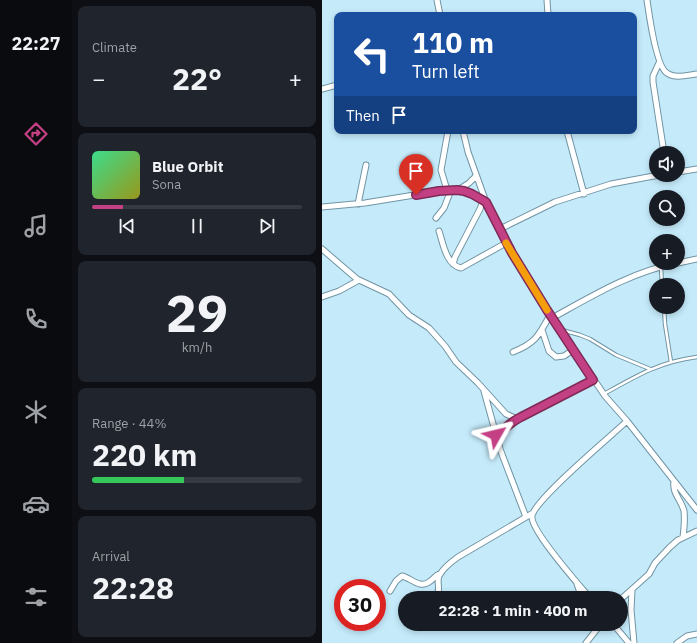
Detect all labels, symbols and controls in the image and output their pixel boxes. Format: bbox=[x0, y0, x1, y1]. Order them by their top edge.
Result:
text: 110 m bbox=[412, 24, 494, 61]
icon: left bbox=[346, 28, 398, 80]
text: 22:27 bbox=[11, 32, 61, 55]
text: Climate bbox=[92, 39, 137, 56]
text: 22° bbox=[172, 59, 222, 98]
text: Turn left bbox=[412, 60, 480, 83]
text: − bbox=[92, 64, 105, 93]
text: + bbox=[289, 64, 302, 93]
icon: arrive bbox=[388, 104, 410, 126]
text: Then bbox=[346, 106, 380, 125]
icon: directions bbox=[22, 120, 50, 148]
map controls bbox=[649, 146, 685, 314]
button: sound bbox=[649, 146, 685, 182]
pin bbox=[399, 154, 433, 195]
text: Blue Orbit bbox=[152, 157, 223, 176]
icon: arrive bbox=[405, 160, 427, 182]
text: Sona bbox=[152, 176, 181, 193]
button: search bbox=[649, 190, 685, 226]
icon: music bbox=[22, 212, 50, 240]
icon: previous bbox=[116, 215, 138, 237]
icon: pause bbox=[186, 215, 208, 237]
icon: next bbox=[256, 215, 278, 237]
button: + bbox=[649, 234, 685, 270]
button: − bbox=[649, 278, 685, 314]
text: 29 bbox=[166, 279, 228, 346]
icon: phone bbox=[22, 305, 50, 333]
text: km/h bbox=[182, 339, 212, 356]
icon: climate bbox=[22, 398, 50, 426]
position arrow bbox=[475, 414, 517, 456]
text: Range · 44% bbox=[92, 415, 166, 432]
text: 220 km bbox=[92, 435, 197, 474]
icon: car bbox=[22, 490, 50, 518]
text: Arrival bbox=[92, 548, 130, 565]
text: 22:28 bbox=[92, 568, 174, 607]
speed limit sign: 30 bbox=[334, 579, 386, 631]
icon: filters bbox=[22, 583, 50, 611]
text: 22:28 · 1 min · 400 m bbox=[439, 601, 587, 620]

